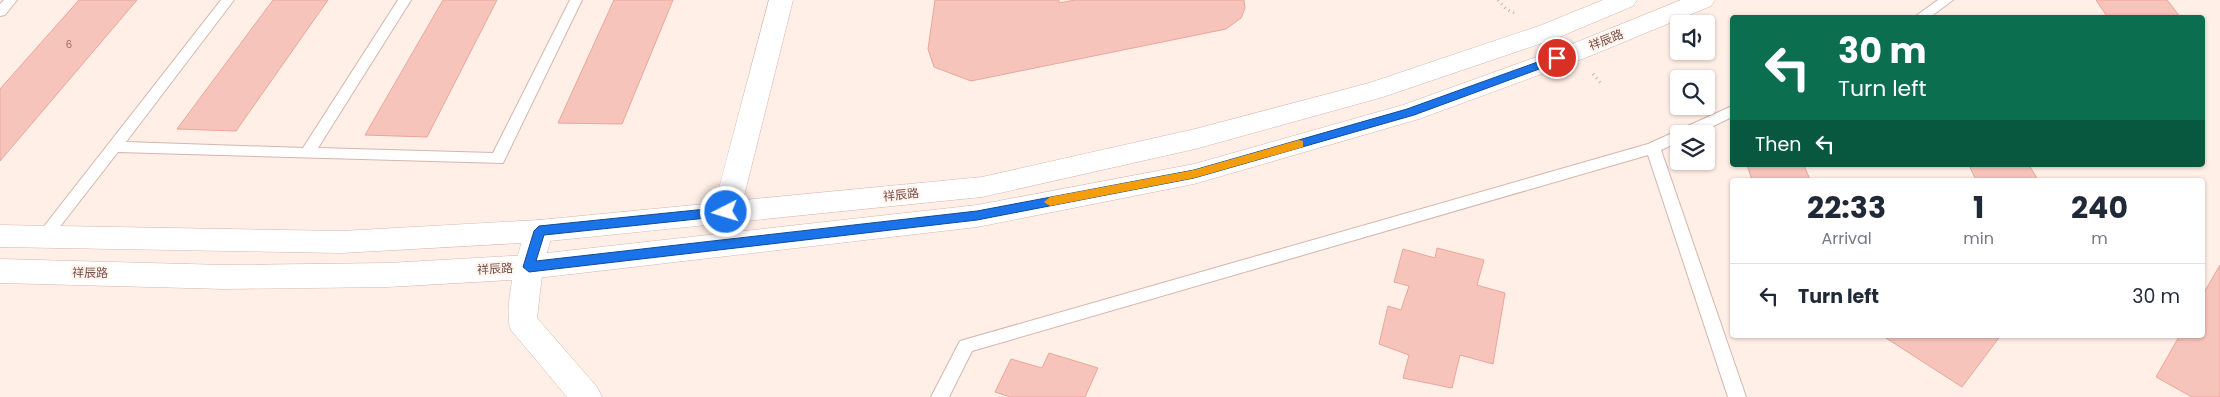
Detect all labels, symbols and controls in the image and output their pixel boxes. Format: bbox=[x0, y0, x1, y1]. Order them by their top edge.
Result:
map controls bbox=[1670, 15, 1715, 170]
button: sound bbox=[1670, 15, 1715, 60]
street label: 祥辰路 bbox=[1586, 25, 1626, 54]
text: 30 m bbox=[1838, 26, 1926, 75]
icon: left bbox=[1755, 35, 1820, 100]
house number: 6 bbox=[66, 37, 72, 52]
pin bbox=[1536, 37, 1578, 79]
icon: arrive bbox=[1543, 44, 1571, 72]
button: search bbox=[1670, 70, 1715, 115]
text: Turn left bbox=[1838, 73, 1926, 104]
button: layers bbox=[1670, 125, 1715, 170]
icon: left bbox=[1811, 130, 1839, 158]
text: Then bbox=[1755, 131, 1801, 158]
street label: 祥辰路 bbox=[882, 184, 920, 205]
position arrow bbox=[699, 185, 751, 237]
text: 22:33 bbox=[1807, 186, 1886, 229]
text: 1 bbox=[1973, 186, 1984, 229]
text: 240 bbox=[2071, 186, 2128, 229]
text: Arrival bbox=[1821, 227, 1872, 250]
text: min bbox=[1963, 227, 1994, 250]
text: m bbox=[2091, 227, 2108, 250]
street label: 祥辰路 bbox=[477, 259, 513, 278]
street label: 祥辰路 bbox=[72, 264, 108, 281]
icon: left bbox=[1755, 282, 1783, 310]
text: Turn left bbox=[1798, 283, 1879, 310]
text: 30 m bbox=[2132, 283, 2180, 310]

